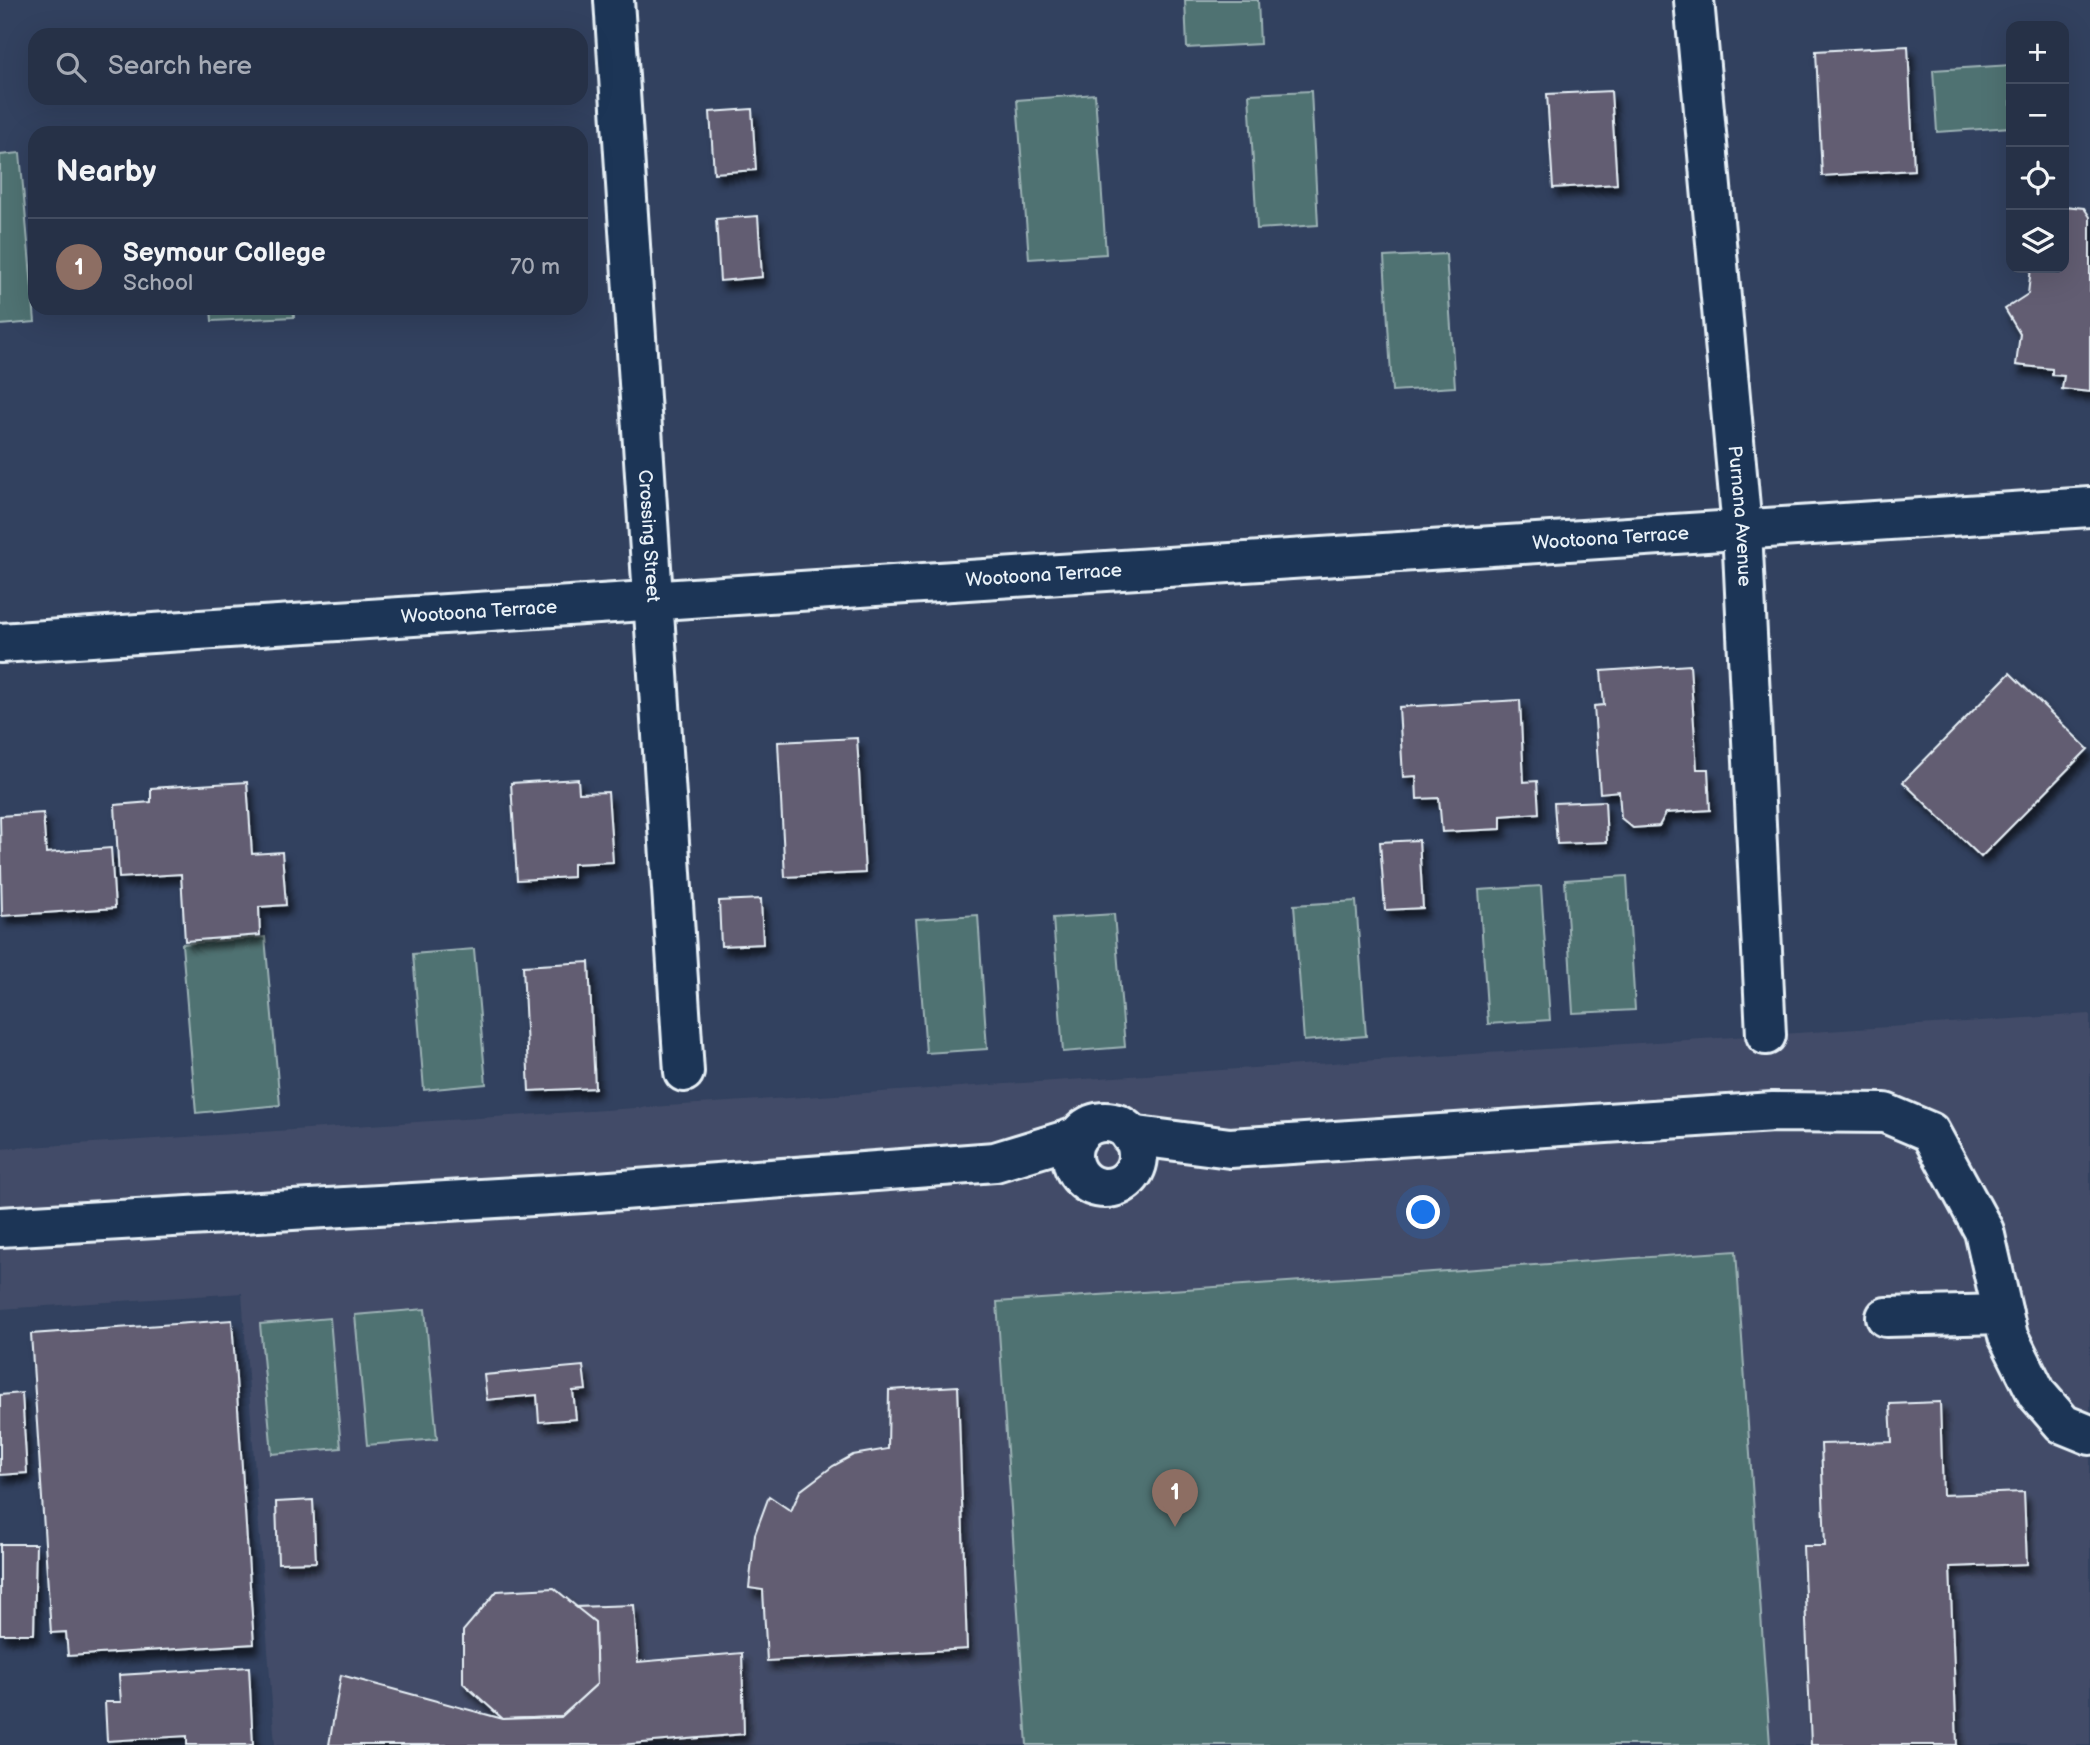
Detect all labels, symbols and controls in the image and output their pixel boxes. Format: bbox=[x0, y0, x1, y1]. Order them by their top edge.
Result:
map controls bbox=[2006, 21, 2069, 273]
button: + bbox=[2006, 21, 2069, 84]
search box bbox=[28, 28, 588, 105]
icon: search bbox=[52, 48, 90, 86]
text: Search here bbox=[108, 51, 252, 82]
button: − bbox=[2006, 84, 2069, 147]
button: locate bbox=[2006, 147, 2069, 210]
text: Nearby bbox=[56, 154, 156, 190]
button: layers bbox=[2006, 210, 2069, 273]
text: Seymour College bbox=[123, 238, 326, 269]
text: 1 bbox=[74, 253, 84, 281]
text: 70 m bbox=[510, 253, 560, 281]
text: School bbox=[123, 269, 193, 297]
street label: Purnana Avenue bbox=[1723, 444, 1756, 587]
street label: Crossing Street bbox=[633, 469, 665, 603]
street label: Wootoona Terrace bbox=[1532, 522, 1690, 555]
street label: Wootoona Terrace bbox=[965, 559, 1123, 592]
street label: Wootoona Terrace bbox=[400, 595, 558, 628]
your location bbox=[1406, 1195, 1440, 1229]
pin: 1 bbox=[1152, 1469, 1198, 1527]

